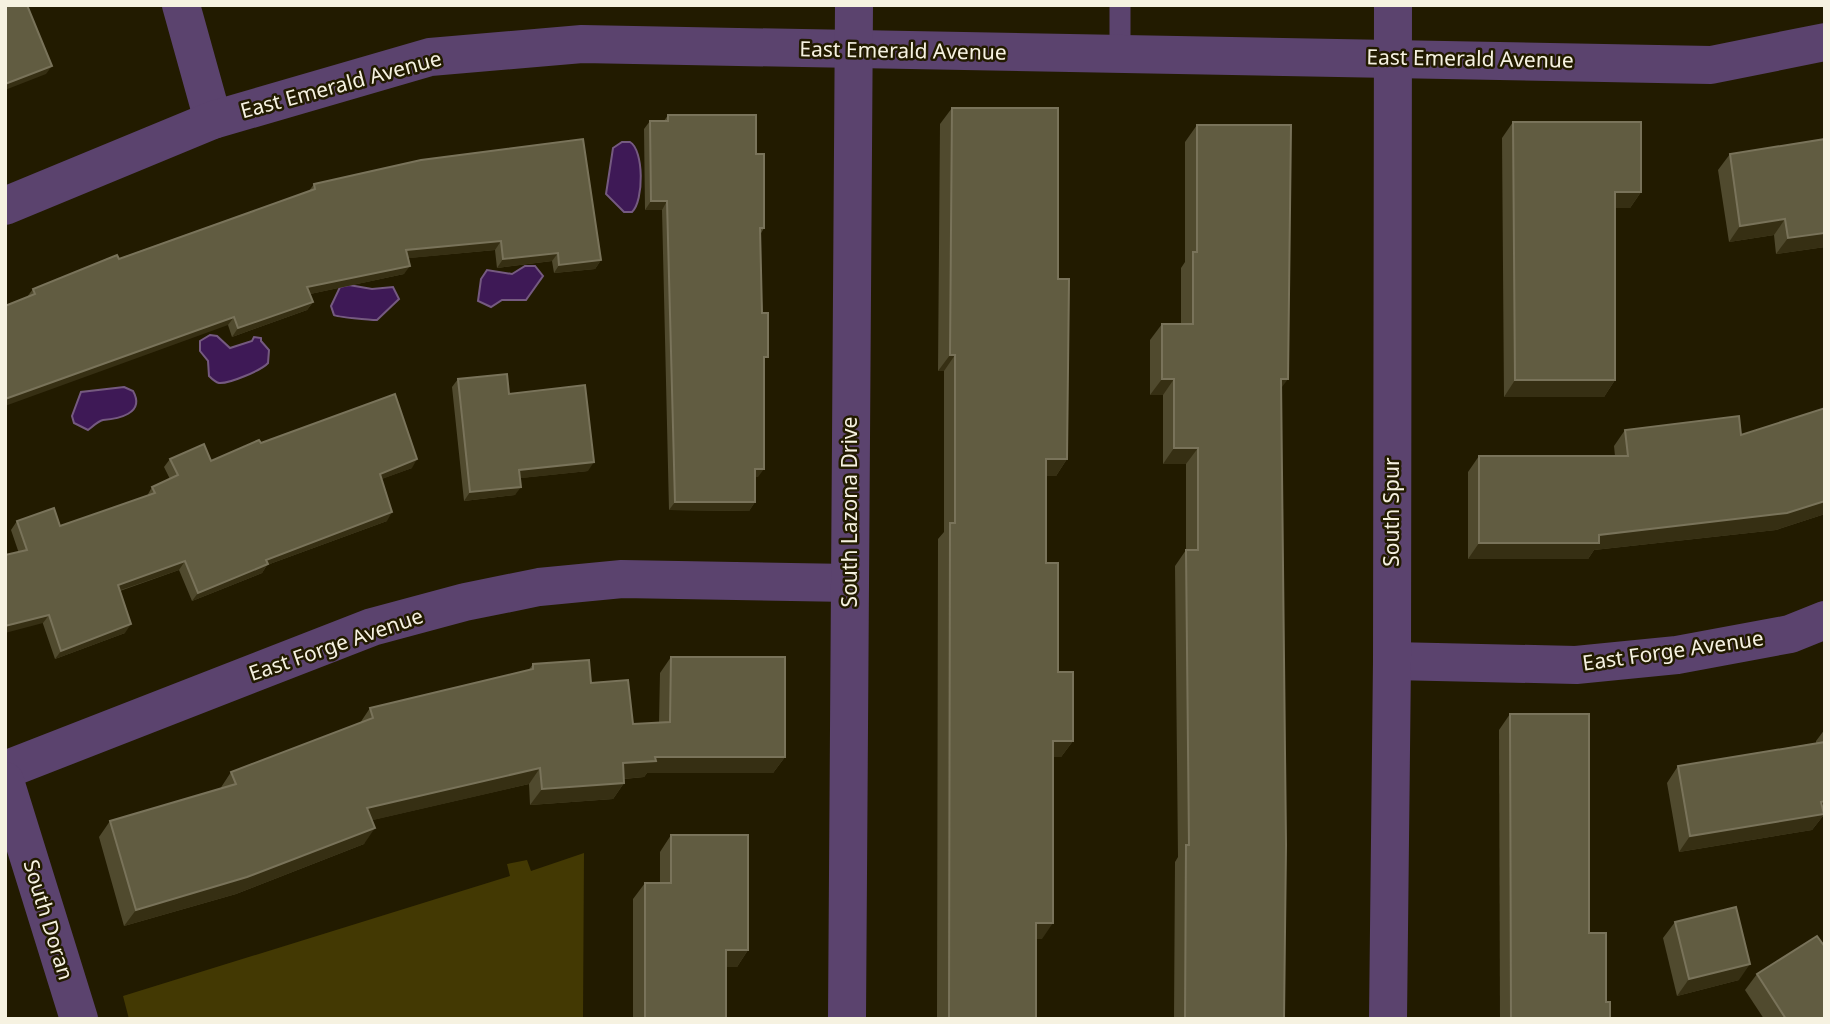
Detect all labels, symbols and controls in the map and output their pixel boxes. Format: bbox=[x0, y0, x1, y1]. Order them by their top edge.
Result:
street label: East Emerald Avenue bbox=[799, 34, 1007, 66]
street label: East Emerald Avenue bbox=[1366, 42, 1574, 74]
street label: East Emerald Avenue bbox=[237, 44, 444, 124]
street label: South Lazona Drive bbox=[835, 417, 863, 607]
street label: South Spur bbox=[1377, 457, 1405, 567]
street label: East Forge Avenue bbox=[245, 601, 427, 687]
street label: East Forge Avenue bbox=[1581, 623, 1765, 677]
street label: South Doran bbox=[17, 856, 81, 983]

